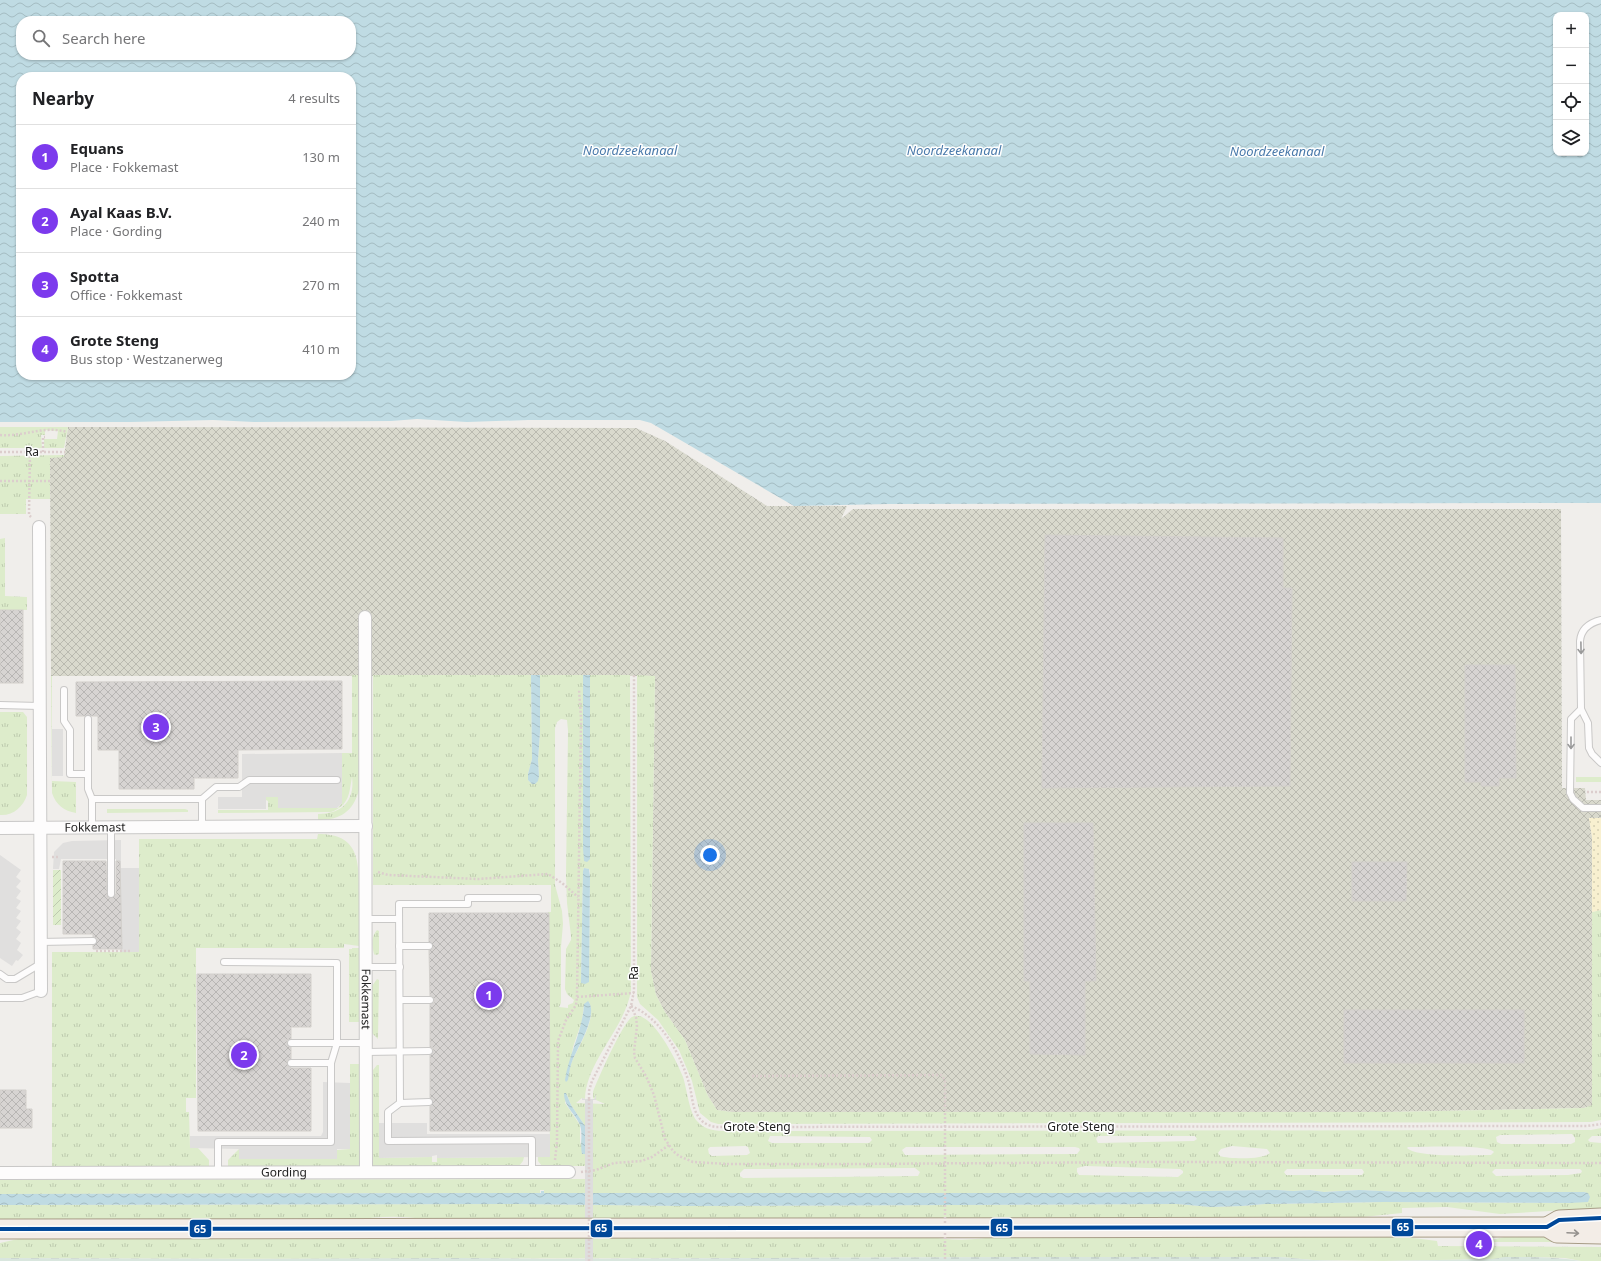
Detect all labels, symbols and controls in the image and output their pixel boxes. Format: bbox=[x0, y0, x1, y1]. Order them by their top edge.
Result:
map controls bbox=[1553, 12, 1589, 156]
button: + bbox=[1553, 12, 1589, 48]
search box bbox=[16, 16, 356, 60]
icon: search bbox=[30, 27, 52, 49]
text: Search here bbox=[62, 28, 145, 48]
button: − bbox=[1553, 48, 1589, 84]
button: locate bbox=[1553, 84, 1589, 120]
text: Nearby bbox=[32, 87, 94, 110]
text: 4 results bbox=[288, 89, 340, 107]
button: layers bbox=[1553, 120, 1589, 156]
text: Equans bbox=[70, 138, 124, 158]
water label: Noordzeekanaal bbox=[583, 141, 678, 159]
water label: Noordzeekanaal bbox=[907, 141, 1002, 159]
water label: Noordzeekanaal bbox=[1230, 142, 1325, 160]
text: 1 bbox=[41, 148, 49, 166]
text: 130 m bbox=[302, 148, 340, 166]
text: Place · Fokkemast bbox=[70, 158, 179, 176]
text: Ayal Kaas B.V. bbox=[70, 202, 172, 222]
text: 2 bbox=[41, 212, 49, 230]
text: 240 m bbox=[302, 212, 340, 230]
text: Place · Gording bbox=[70, 222, 162, 240]
text: Spotta bbox=[70, 266, 119, 286]
text: 3 bbox=[41, 276, 49, 294]
text: 270 m bbox=[302, 276, 340, 294]
text: Office · Fokkemast bbox=[70, 286, 182, 304]
text: Grote Steng bbox=[70, 330, 159, 350]
text: 4 bbox=[41, 340, 49, 358]
text: 410 m bbox=[302, 340, 340, 358]
text: Bus stop · Westzanerweg bbox=[70, 350, 223, 368]
street label: Ra bbox=[25, 443, 39, 460]
one-way arrow bbox=[1577, 641, 1584, 654]
pin: 3 bbox=[143, 712, 169, 742]
one-way arrow bbox=[1567, 736, 1575, 749]
street label: Fokkemast bbox=[64, 818, 126, 836]
your location bbox=[700, 845, 720, 865]
street label: Ra bbox=[625, 966, 642, 980]
street label: Fokkemast bbox=[358, 968, 375, 1030]
pin: 1 bbox=[476, 980, 502, 1010]
pin: 2 bbox=[231, 1040, 257, 1070]
street label: Grote Steng bbox=[723, 1118, 791, 1135]
street label: Grote Steng bbox=[1047, 1118, 1115, 1135]
street label: Gording bbox=[261, 1163, 307, 1181]
line badge: 65 bbox=[990, 1218, 1013, 1237]
line badge: 65 bbox=[1391, 1218, 1414, 1237]
line badge: 65 bbox=[189, 1219, 212, 1238]
line badge: 65 bbox=[590, 1219, 613, 1238]
text: 65 bbox=[1397, 1219, 1409, 1234]
text: 65 bbox=[595, 1220, 607, 1235]
text: 65 bbox=[996, 1220, 1008, 1235]
text: 65 bbox=[194, 1221, 206, 1236]
pin: 4 bbox=[1466, 1229, 1492, 1259]
one-way arrow bbox=[1566, 1229, 1579, 1237]

